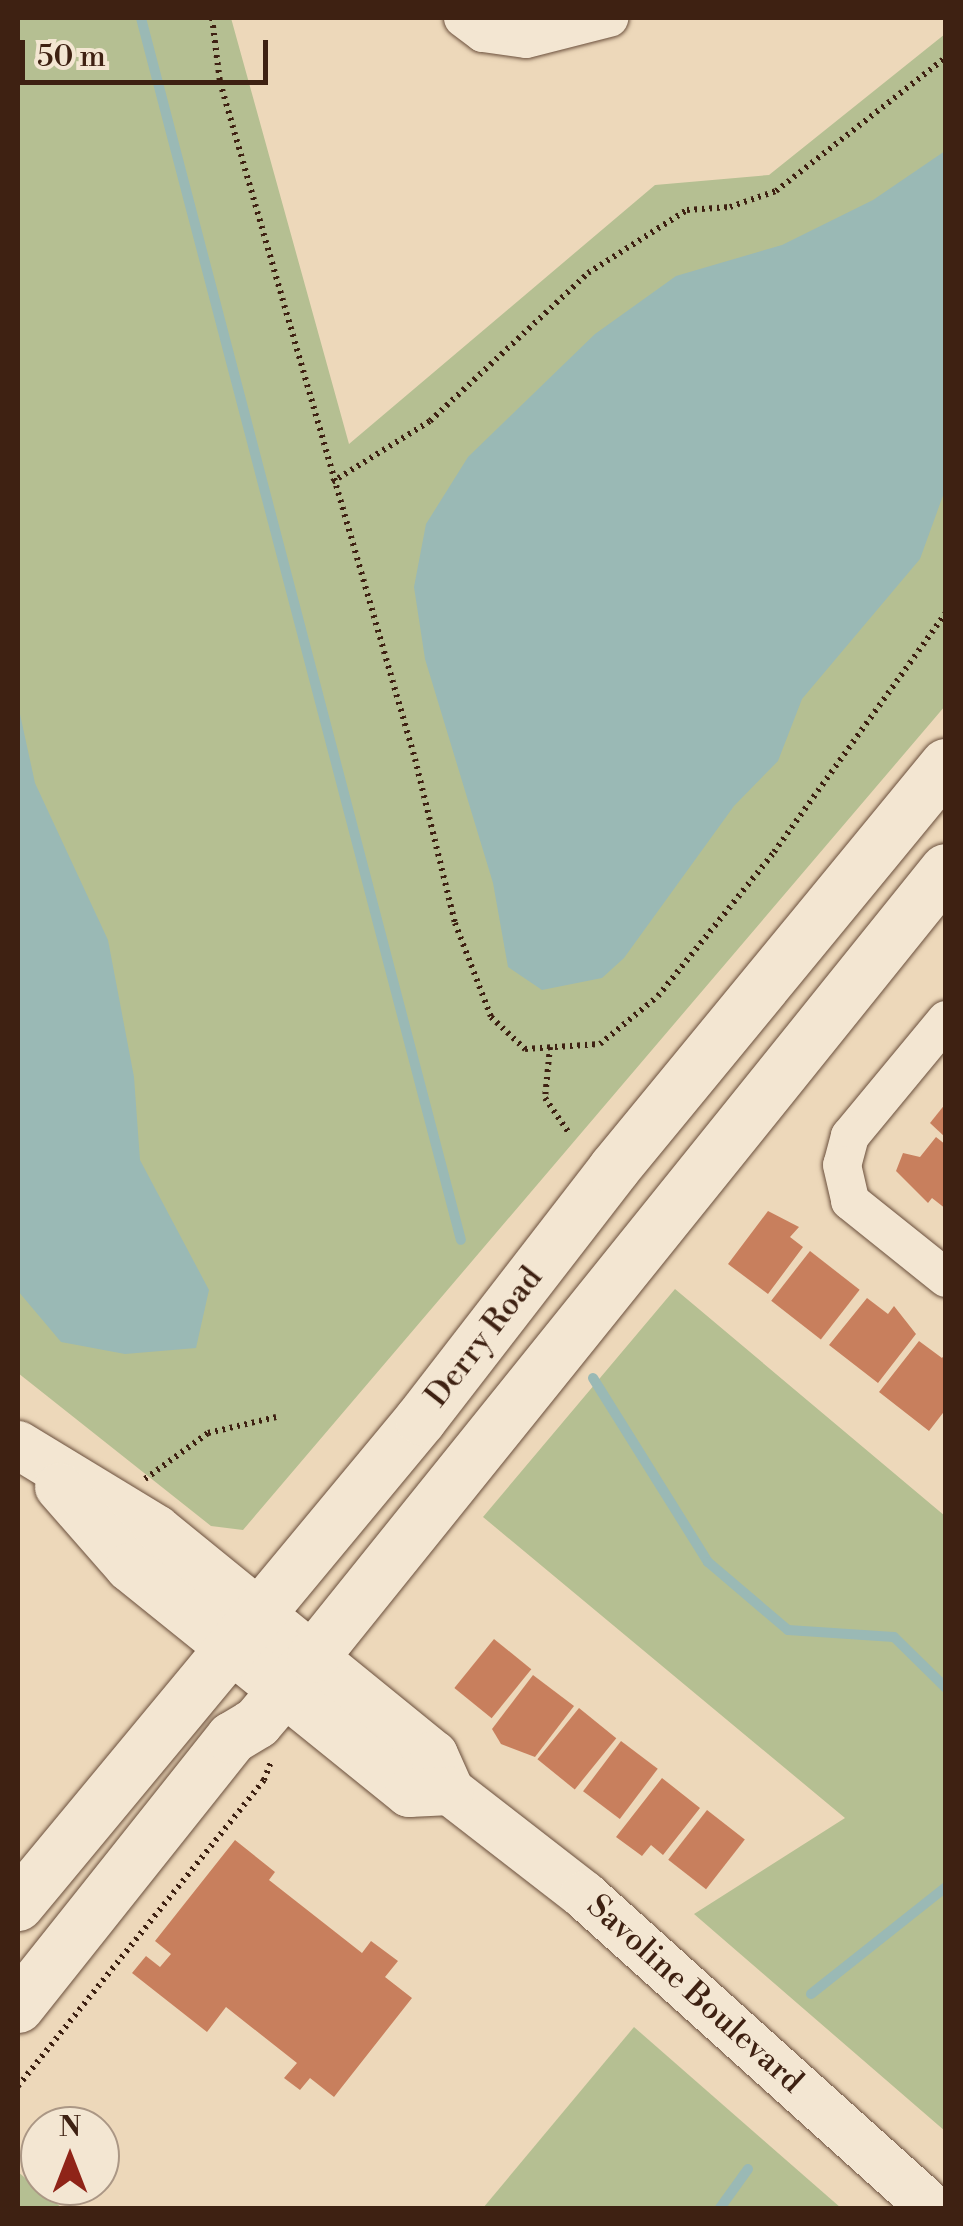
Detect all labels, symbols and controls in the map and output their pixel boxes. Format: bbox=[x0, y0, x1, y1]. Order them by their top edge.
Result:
scale bar bbox=[25, 20, 272, 82]
text: 50 m bbox=[37, 38, 106, 76]
street label: Derry Road bbox=[418, 1259, 550, 1415]
street label: Savoline Boulevard bbox=[579, 1887, 811, 2101]
north arrow bbox=[20, 2106, 120, 2206]
text: N bbox=[59, 2110, 81, 2145]

